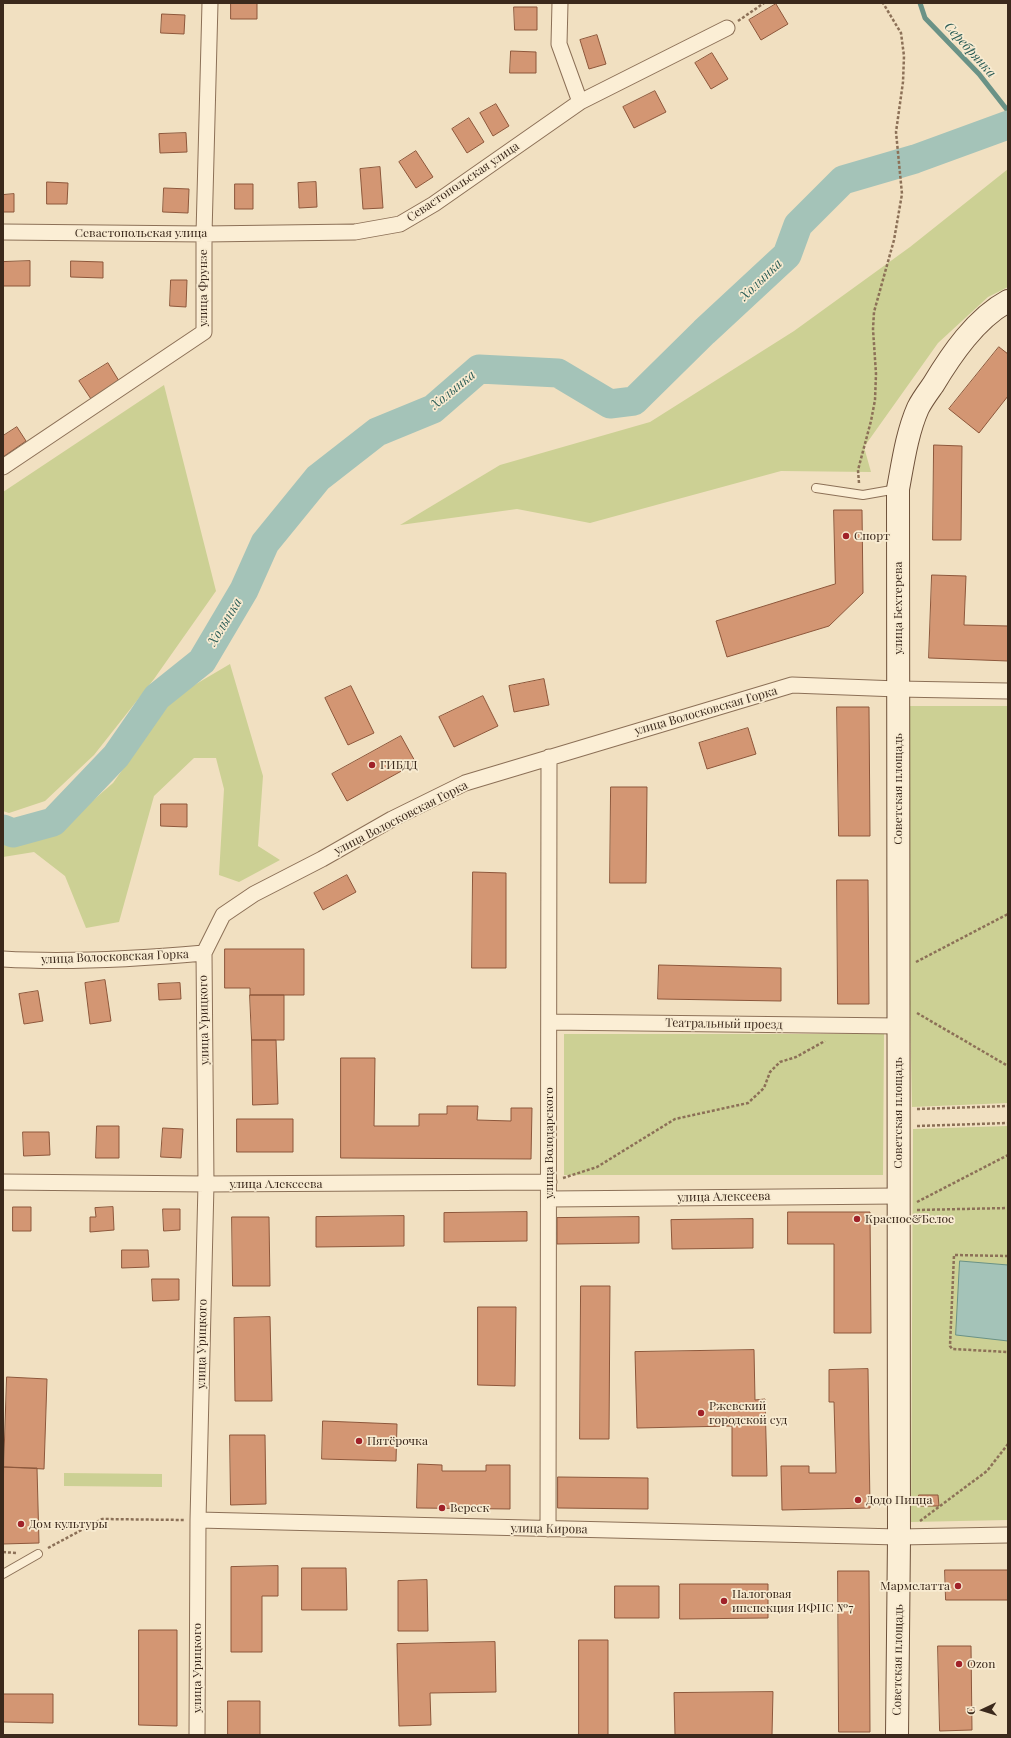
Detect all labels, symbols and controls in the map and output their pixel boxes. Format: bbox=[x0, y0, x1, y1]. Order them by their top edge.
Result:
water label: Серебрянка bbox=[941, 19, 999, 81]
street label: Севастопольская улица bbox=[404, 139, 522, 225]
street label: Севастопольская улица bbox=[75, 226, 207, 240]
street label: улица Фрунзе bbox=[196, 249, 210, 327]
water label: Холынка bbox=[736, 256, 786, 304]
water label: Холынка bbox=[427, 367, 479, 413]
place label: Спорт bbox=[854, 529, 890, 543]
marker: Спорт bbox=[841, 531, 851, 541]
street label: улица Бехтерева bbox=[891, 562, 905, 654]
water label: Холынка bbox=[205, 595, 245, 649]
street label: улица Волосковская Горка bbox=[633, 684, 779, 738]
street label: Советская площадь bbox=[891, 733, 905, 845]
place label: ГИБДД bbox=[380, 758, 418, 772]
marker: ГИБДД bbox=[367, 760, 377, 770]
street label: улица Волосковская Горка bbox=[332, 778, 470, 858]
street label: улица Волосковская Горка bbox=[41, 947, 189, 967]
street label: улица Урицкого bbox=[196, 975, 212, 1065]
street label: Театральный проезд bbox=[665, 1016, 783, 1032]
street label: Советская площадь bbox=[891, 1057, 905, 1169]
street label: улица Володарского bbox=[542, 1087, 556, 1199]
street label: улица Алексеева bbox=[230, 1177, 322, 1191]
street label: улица Алексеева bbox=[677, 1189, 771, 1205]
place label: Красное&Белое bbox=[865, 1212, 954, 1226]
marker: Красное&Белое bbox=[852, 1214, 862, 1224]
street label: улица Урицкого bbox=[194, 1299, 210, 1389]
place label: Ржевский городской суд bbox=[709, 1399, 787, 1427]
marker: Ржевский городской суд bbox=[696, 1408, 706, 1418]
place label: Пятёрочка bbox=[367, 1434, 428, 1448]
marker: Пятёрочка bbox=[354, 1436, 364, 1446]
place label: Додо Пицца bbox=[866, 1493, 932, 1507]
marker: Додо Пицца bbox=[853, 1495, 863, 1505]
place label: Вереск bbox=[450, 1501, 489, 1515]
marker: Вереск bbox=[437, 1503, 447, 1513]
place label: Дом культуры bbox=[29, 1517, 108, 1531]
marker: Дом культуры bbox=[16, 1519, 26, 1529]
street label: улица Кирова bbox=[510, 1521, 588, 1537]
place label: Мармелатта bbox=[880, 1579, 950, 1593]
marker: Мармелатта bbox=[953, 1581, 963, 1591]
place label: Налоговая инспекция ИФНС №7 bbox=[732, 1587, 853, 1615]
marker: Налоговая инспекция ИФНС №7 bbox=[719, 1596, 729, 1606]
street label: Советская площадь bbox=[890, 1604, 906, 1716]
street label: улица Урицкого bbox=[190, 1623, 204, 1713]
place label: Ozon bbox=[967, 1657, 995, 1671]
marker: Ozon bbox=[954, 1659, 964, 1669]
north arrow bbox=[963, 1690, 1003, 1730]
text: С bbox=[963, 1706, 978, 1715]

